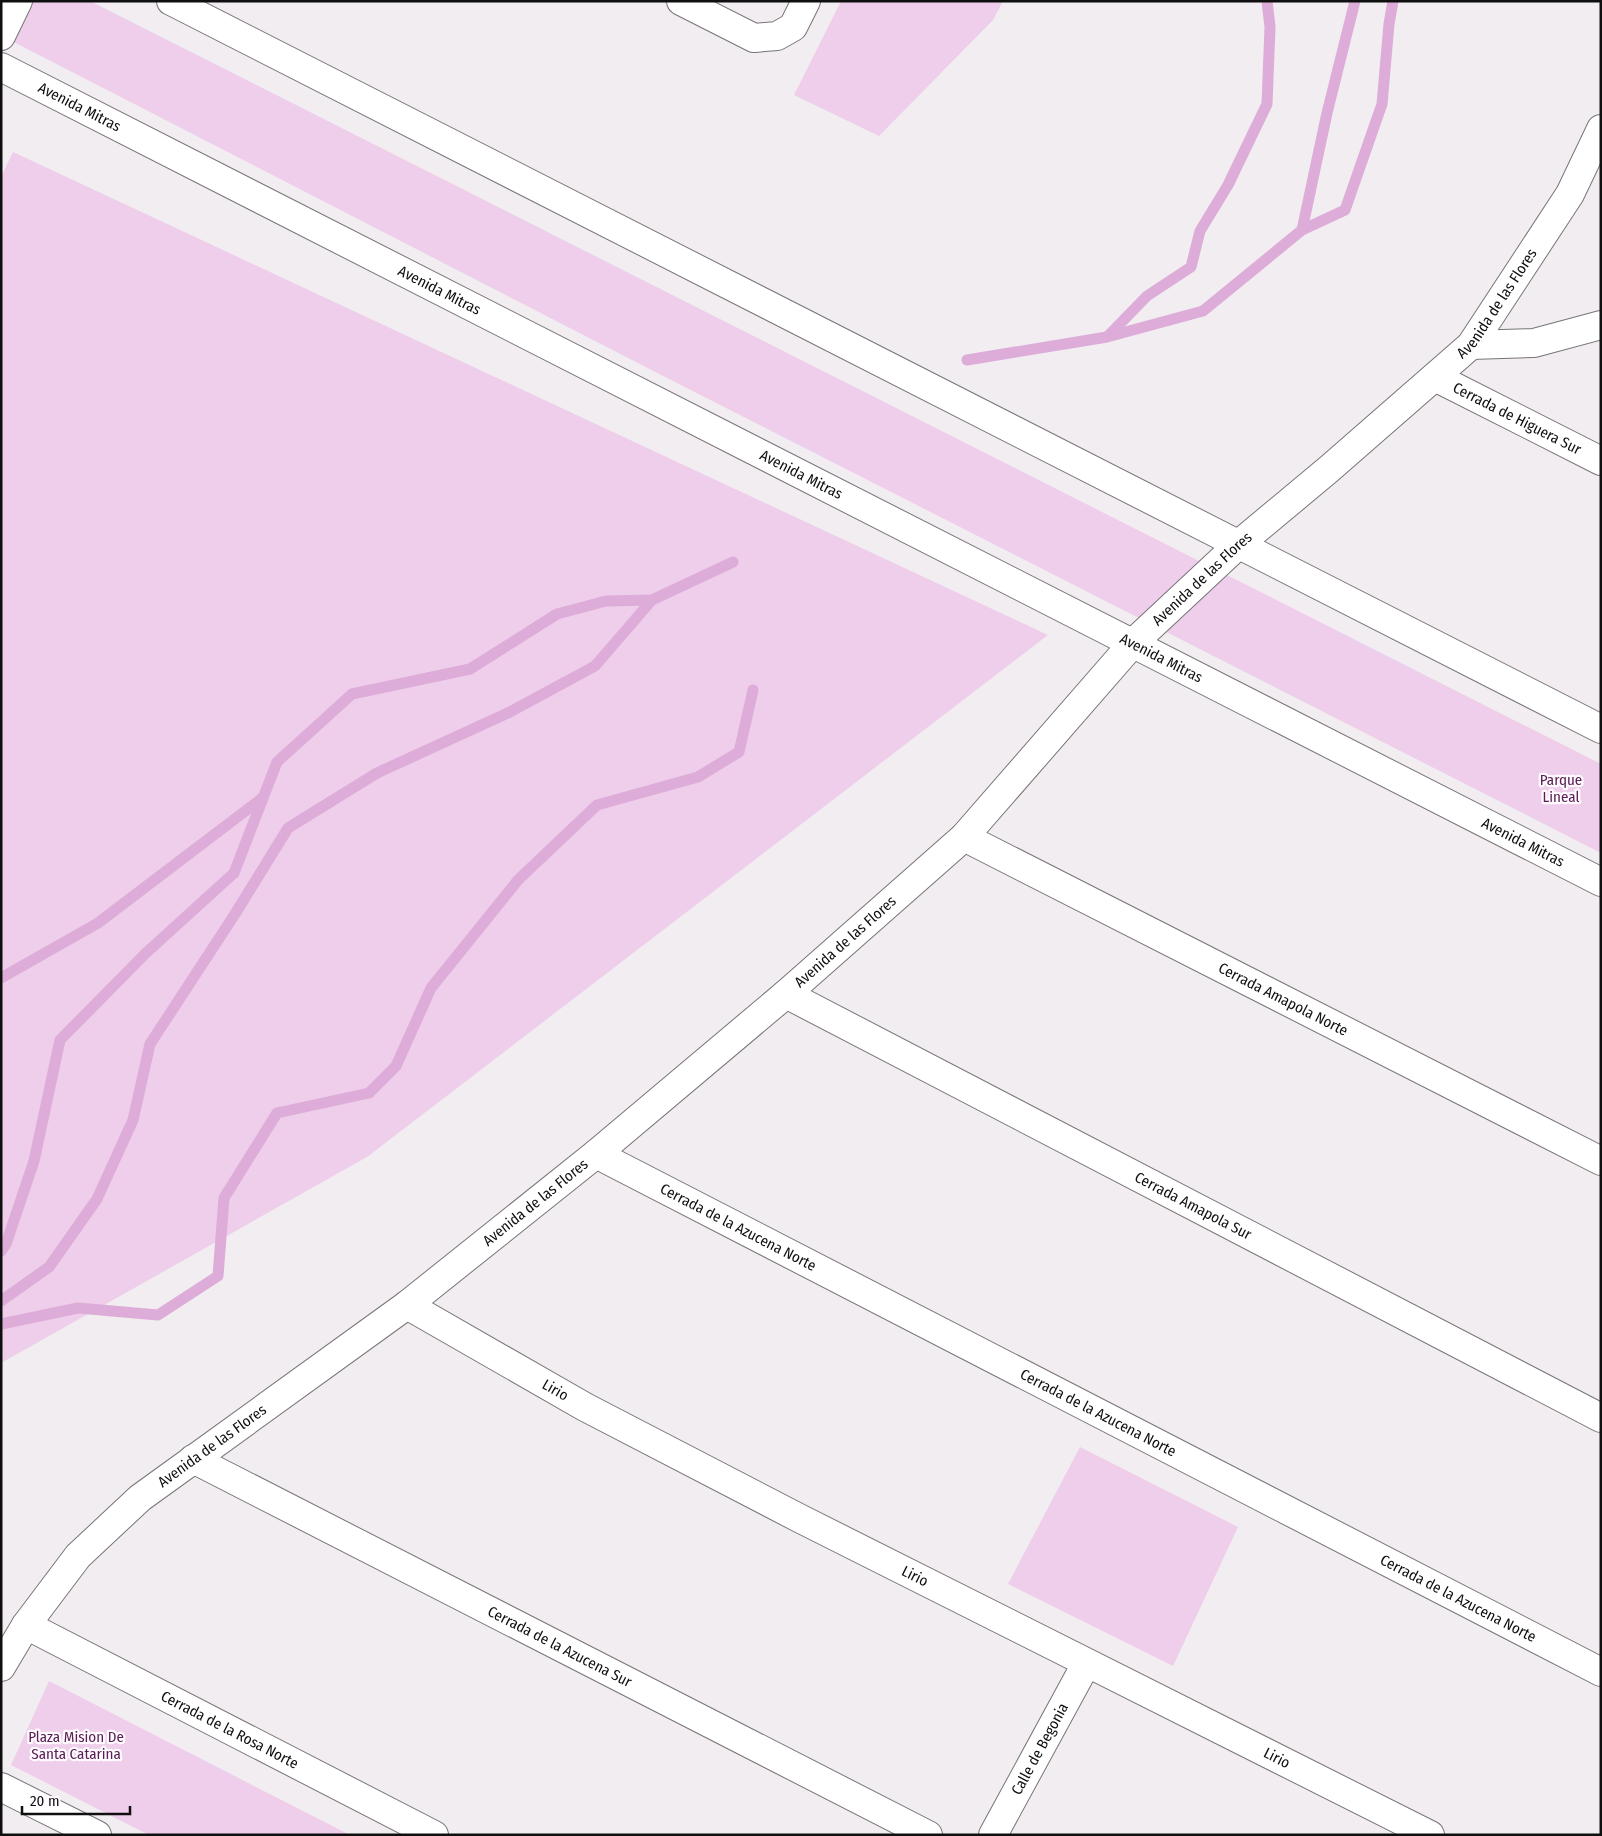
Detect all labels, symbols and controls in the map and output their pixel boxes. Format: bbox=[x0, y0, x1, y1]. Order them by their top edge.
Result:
street label: Avenida Mitras bbox=[35, 78, 124, 135]
street label: Avenida de las Flores bbox=[1453, 245, 1541, 362]
street label: Avenida Mitras bbox=[395, 262, 484, 319]
street label: Cerrada de Higuera Sur bbox=[1450, 379, 1585, 459]
street label: Avenida Mitras bbox=[757, 446, 846, 503]
street label: Avenida de las Flores bbox=[1149, 528, 1256, 629]
street label: Avenida Mitras bbox=[1117, 629, 1206, 686]
park label: Parque Lineal bbox=[1540, 771, 1582, 806]
street label: Avenida Mitras bbox=[1479, 814, 1567, 871]
street label: Avenida de las Flores bbox=[791, 892, 900, 991]
street label: Cerrada Amapola Norte bbox=[1215, 959, 1351, 1040]
street label: Avenida de las Flores bbox=[479, 1155, 592, 1250]
street label: Cerrada Amapola Sur bbox=[1132, 1168, 1255, 1244]
street label: Cerrada de la Azucena Norte bbox=[657, 1180, 819, 1275]
street label: Cerrada de la Azucena Norte bbox=[1017, 1365, 1179, 1461]
street label: Lirio bbox=[539, 1375, 572, 1405]
street label: Avenida de las Flores bbox=[154, 1401, 270, 1491]
street label: Cerrada de la Azucena Norte bbox=[1377, 1551, 1539, 1646]
street label: Lirio bbox=[899, 1562, 931, 1590]
street label: Cerrada de la Azucena Sur bbox=[485, 1602, 635, 1691]
street label: Cerrada de la Rosa Norte bbox=[158, 1687, 301, 1773]
street label: Calle de Begonia bbox=[1008, 1700, 1072, 1798]
park label: Plaza Mision De Santa Catarina bbox=[28, 1728, 124, 1763]
street label: Lirio bbox=[1261, 1744, 1293, 1772]
scale bar bbox=[22, 1784, 130, 1816]
text: 20 m bbox=[30, 1792, 60, 1810]

